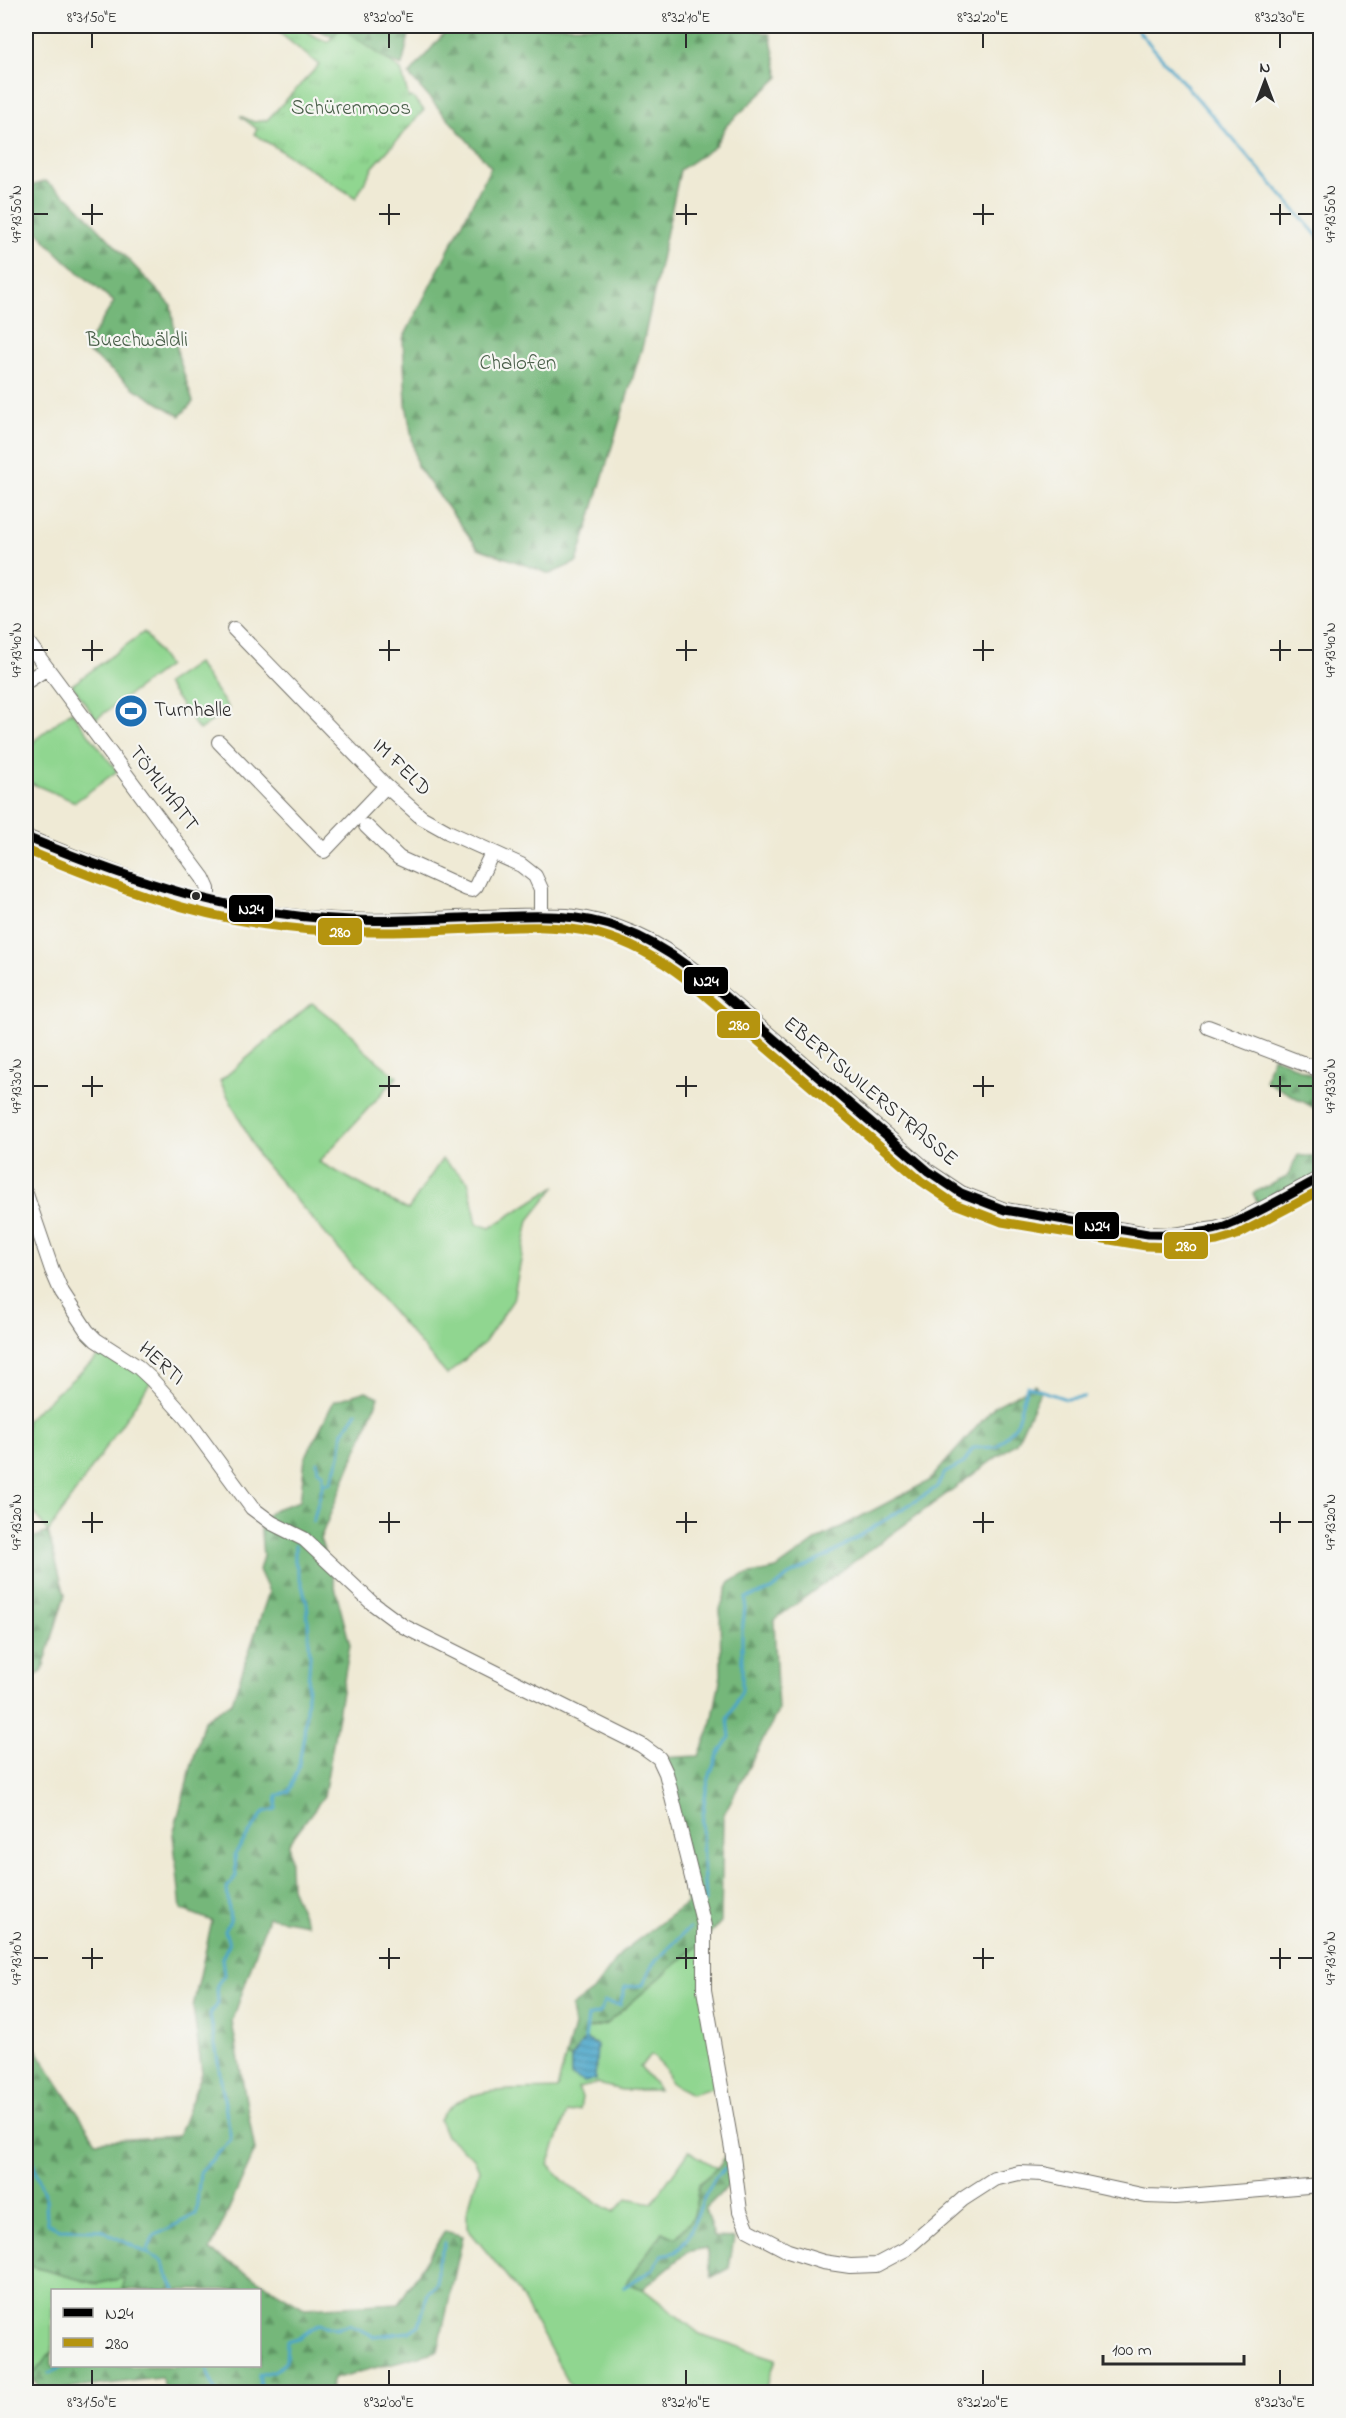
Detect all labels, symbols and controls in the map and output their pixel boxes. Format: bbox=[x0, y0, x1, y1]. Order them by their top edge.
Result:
text: 8°31'50"E bbox=[67, 7, 117, 29]
text: 8°32'00"E bbox=[364, 7, 414, 29]
text: 8°32'10"E bbox=[662, 7, 710, 29]
text: 8°32'20"E bbox=[957, 7, 1009, 29]
text: 8°32'30"E bbox=[1255, 7, 1305, 29]
north arrow bbox=[1235, 51, 1295, 111]
text: N bbox=[1260, 56, 1271, 80]
park label: Schürenmoos bbox=[291, 94, 411, 124]
text: 47°13'50"N bbox=[6, 185, 28, 243]
text: 47°13'50"N bbox=[1320, 185, 1342, 243]
park label: Buechwäldli bbox=[85, 326, 188, 356]
park label: Chalofen bbox=[480, 349, 556, 379]
text: 47°13'40"N bbox=[6, 622, 28, 678]
text: 47°13'40"N bbox=[1320, 622, 1342, 678]
sports icon: Turnhalle bbox=[113, 693, 149, 729]
place label: Turnhalle bbox=[154, 696, 232, 726]
street label: IM FELD bbox=[365, 732, 437, 804]
street label: TÖMLIMATT bbox=[121, 740, 205, 838]
unlabelled marker bbox=[190, 890, 202, 902]
line badge: N24 bbox=[228, 894, 274, 923]
text: N24 bbox=[238, 898, 264, 922]
line badge: 280 bbox=[317, 917, 363, 946]
text: 280 bbox=[329, 921, 351, 945]
line badge: N24 bbox=[683, 966, 729, 995]
text: N24 bbox=[693, 970, 719, 994]
line badge: 280 bbox=[716, 1010, 761, 1039]
street label: EBERTSWILERSTRASSE bbox=[776, 1010, 964, 1174]
text: 280 bbox=[728, 1014, 750, 1038]
text: 47°13'30"N bbox=[6, 1058, 28, 1114]
text: 47°13'30"N bbox=[1320, 1058, 1342, 1114]
line badge: N24 bbox=[1074, 1211, 1120, 1240]
text: N24 bbox=[1084, 1215, 1110, 1239]
line badge: 280 bbox=[1163, 1231, 1209, 1260]
text: 280 bbox=[1175, 1235, 1197, 1259]
street label: HERTI bbox=[131, 1335, 191, 1393]
text: 47°13'20"N bbox=[6, 1494, 28, 1550]
text: 47°13'20"N bbox=[1320, 1494, 1342, 1550]
text: 47°13'10"N bbox=[6, 1931, 28, 1985]
text: 47°13'10"N bbox=[1320, 1931, 1342, 1985]
legend bbox=[51, 2289, 261, 2367]
text: N24 bbox=[105, 2302, 134, 2328]
scale bar bbox=[1103, 2328, 1244, 2366]
text: 280 bbox=[105, 2332, 129, 2358]
text: 100 m bbox=[1112, 2338, 1152, 2364]
text: 8°31'50"E bbox=[67, 2392, 117, 2414]
text: 8°32'00"E bbox=[364, 2392, 414, 2414]
text: 8°32'10"E bbox=[662, 2392, 710, 2414]
text: 8°32'20"E bbox=[957, 2392, 1009, 2414]
text: 8°32'30"E bbox=[1255, 2392, 1305, 2414]

